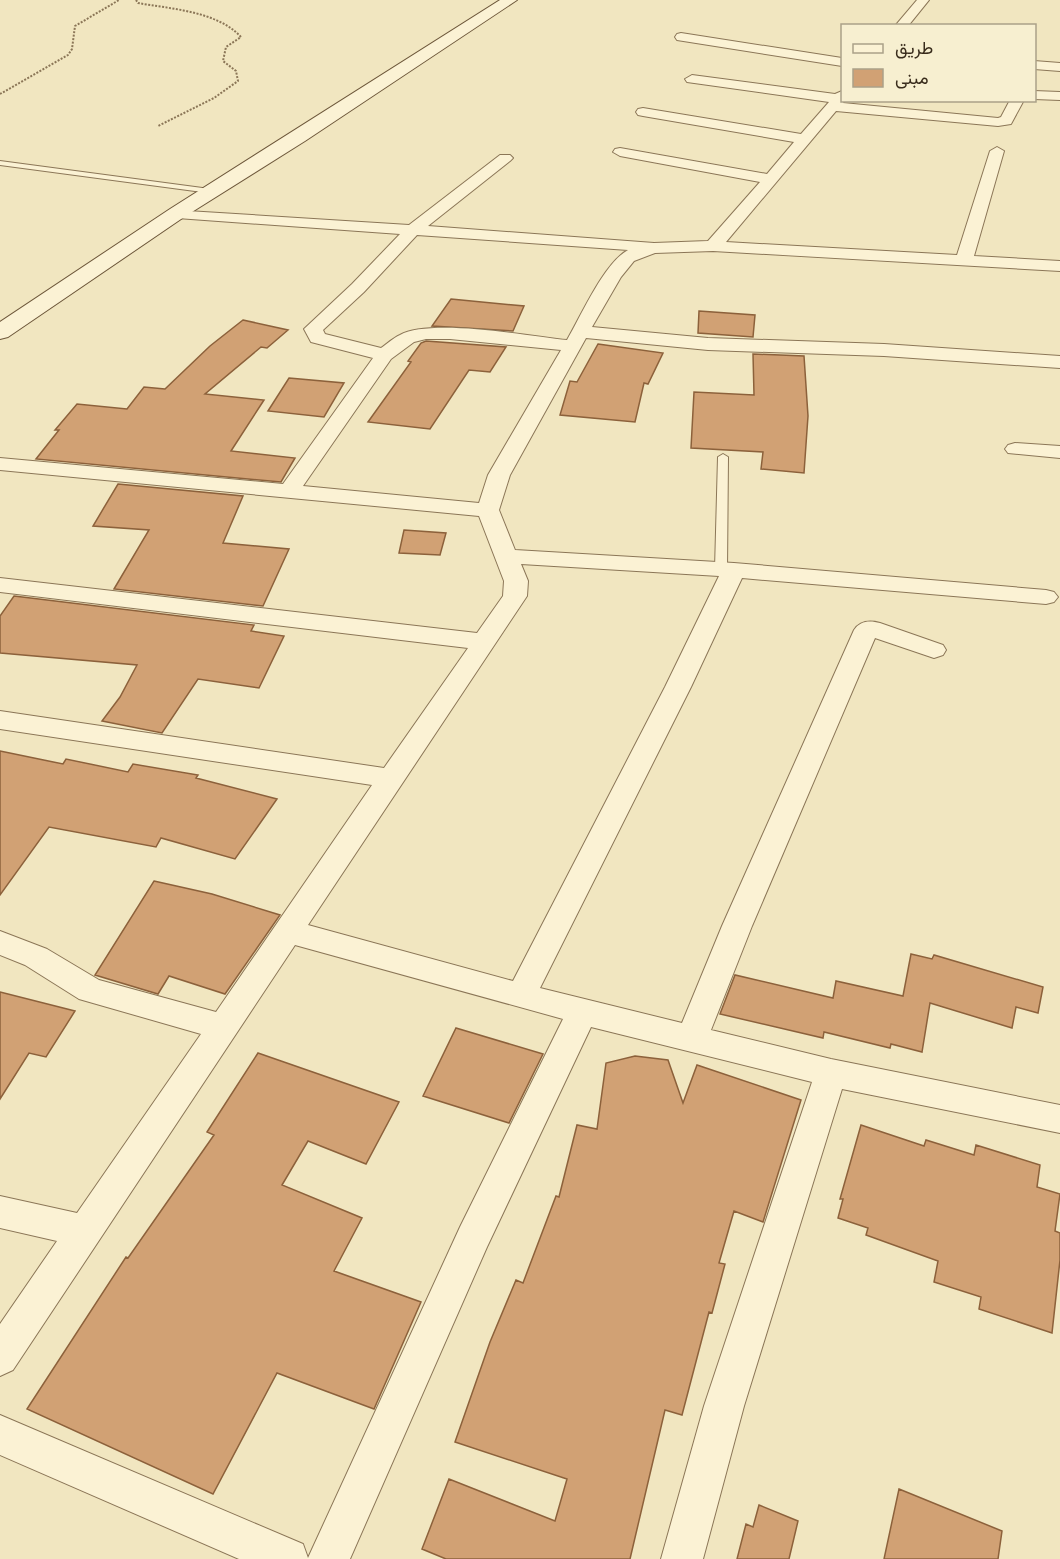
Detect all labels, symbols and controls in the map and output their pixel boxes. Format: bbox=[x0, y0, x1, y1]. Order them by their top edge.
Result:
legend bbox=[841, 24, 1036, 102]
text: طريق bbox=[895, 36, 933, 59]
text: مبنى bbox=[895, 66, 929, 89]

